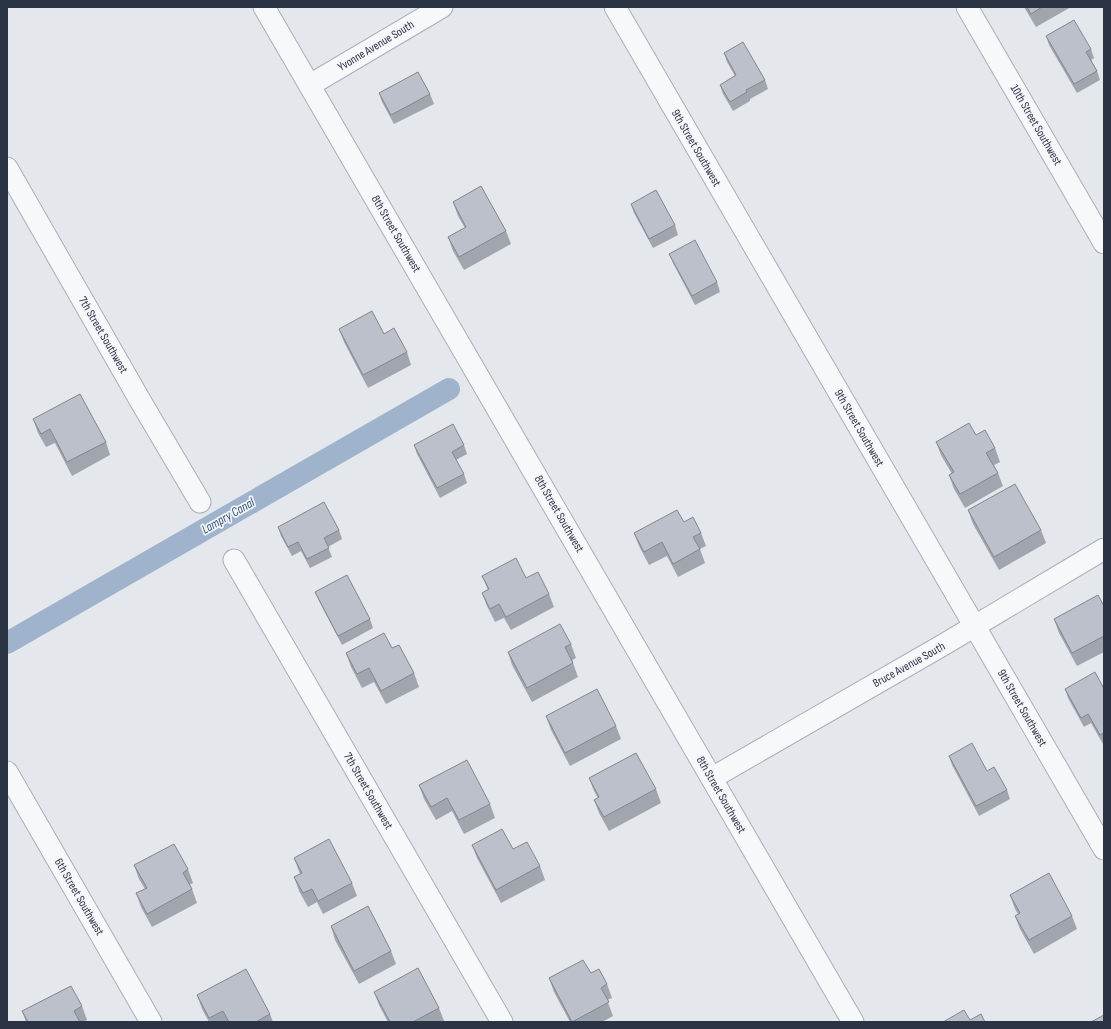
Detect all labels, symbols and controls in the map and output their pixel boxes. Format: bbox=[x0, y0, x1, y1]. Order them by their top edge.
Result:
street label: Yvonne Avenue South bbox=[335, 17, 417, 75]
street label: 10th Street Southwest bbox=[1007, 82, 1065, 168]
street label: 9th Street Southwest bbox=[668, 107, 724, 190]
street label: 8th Street Southwest bbox=[368, 193, 424, 276]
street label: 7th Street Southwest bbox=[75, 294, 131, 376]
street label: 9th Street Southwest bbox=[831, 387, 887, 470]
street label: 8th Street Southwest bbox=[531, 473, 587, 556]
water label: Lampry Canal bbox=[199, 494, 258, 538]
street label: Bruce Avenue South bbox=[870, 639, 948, 691]
street label: 9th Street Southwest bbox=[994, 667, 1050, 750]
street label: 7th Street Southwest bbox=[340, 750, 396, 832]
street label: 8th Street Southwest bbox=[693, 754, 749, 837]
street label: 6th Street Southwest bbox=[51, 856, 107, 939]

